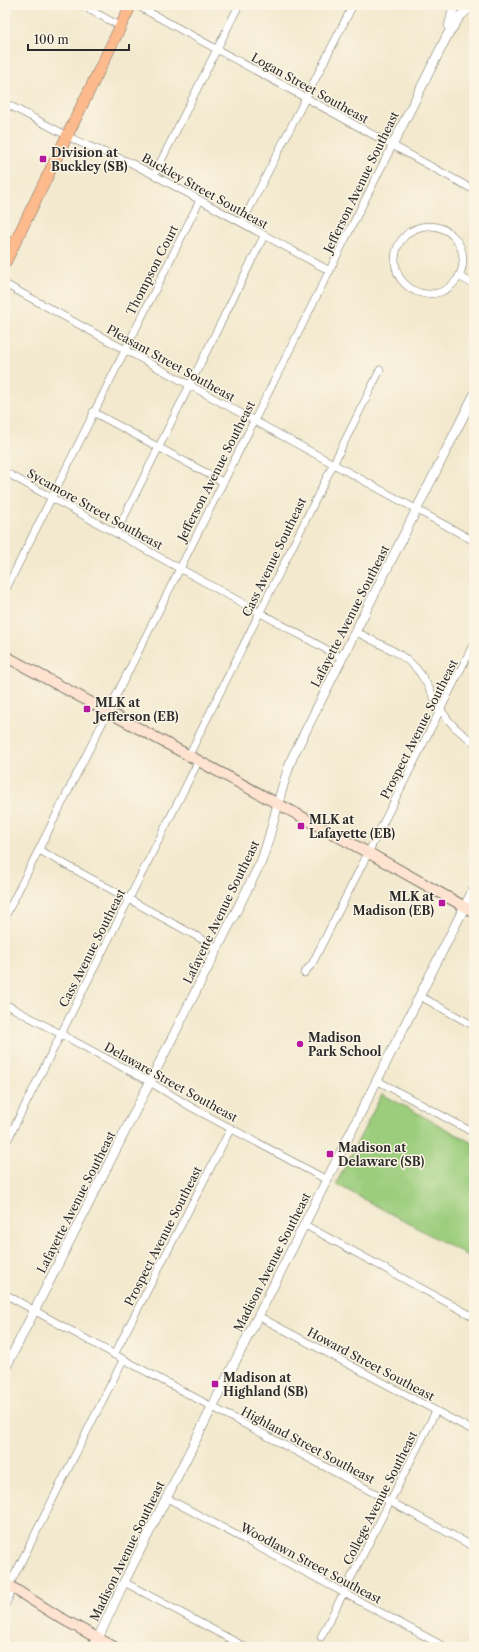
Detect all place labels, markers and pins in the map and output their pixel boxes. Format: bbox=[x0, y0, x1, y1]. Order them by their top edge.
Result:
place label: Division at Buckley (SB) bbox=[51, 145, 128, 174]
marker: Division at Buckley (SB) bbox=[38, 154, 48, 164]
place label: MLK at Jefferson (EB) bbox=[93, 695, 179, 724]
marker: MLK at Jefferson (EB) bbox=[82, 704, 92, 714]
place label: MLK at Lafayette (EB) bbox=[309, 812, 395, 841]
marker: MLK at Lafayette (EB) bbox=[296, 821, 306, 831]
place label: MLK at Madison (EB) bbox=[353, 889, 434, 918]
marker: MLK at Madison (EB) bbox=[437, 898, 447, 908]
place label: Madison Park School bbox=[308, 1030, 382, 1059]
marker: Madison Park School bbox=[295, 1039, 305, 1049]
place label: Madison at Delaware (SB) bbox=[338, 1140, 425, 1169]
marker: Madison at Delaware (SB) bbox=[325, 1149, 335, 1159]
place label: Madison at Highland (SB) bbox=[223, 1370, 308, 1399]
marker: Madison at Highland (SB) bbox=[210, 1379, 220, 1389]

